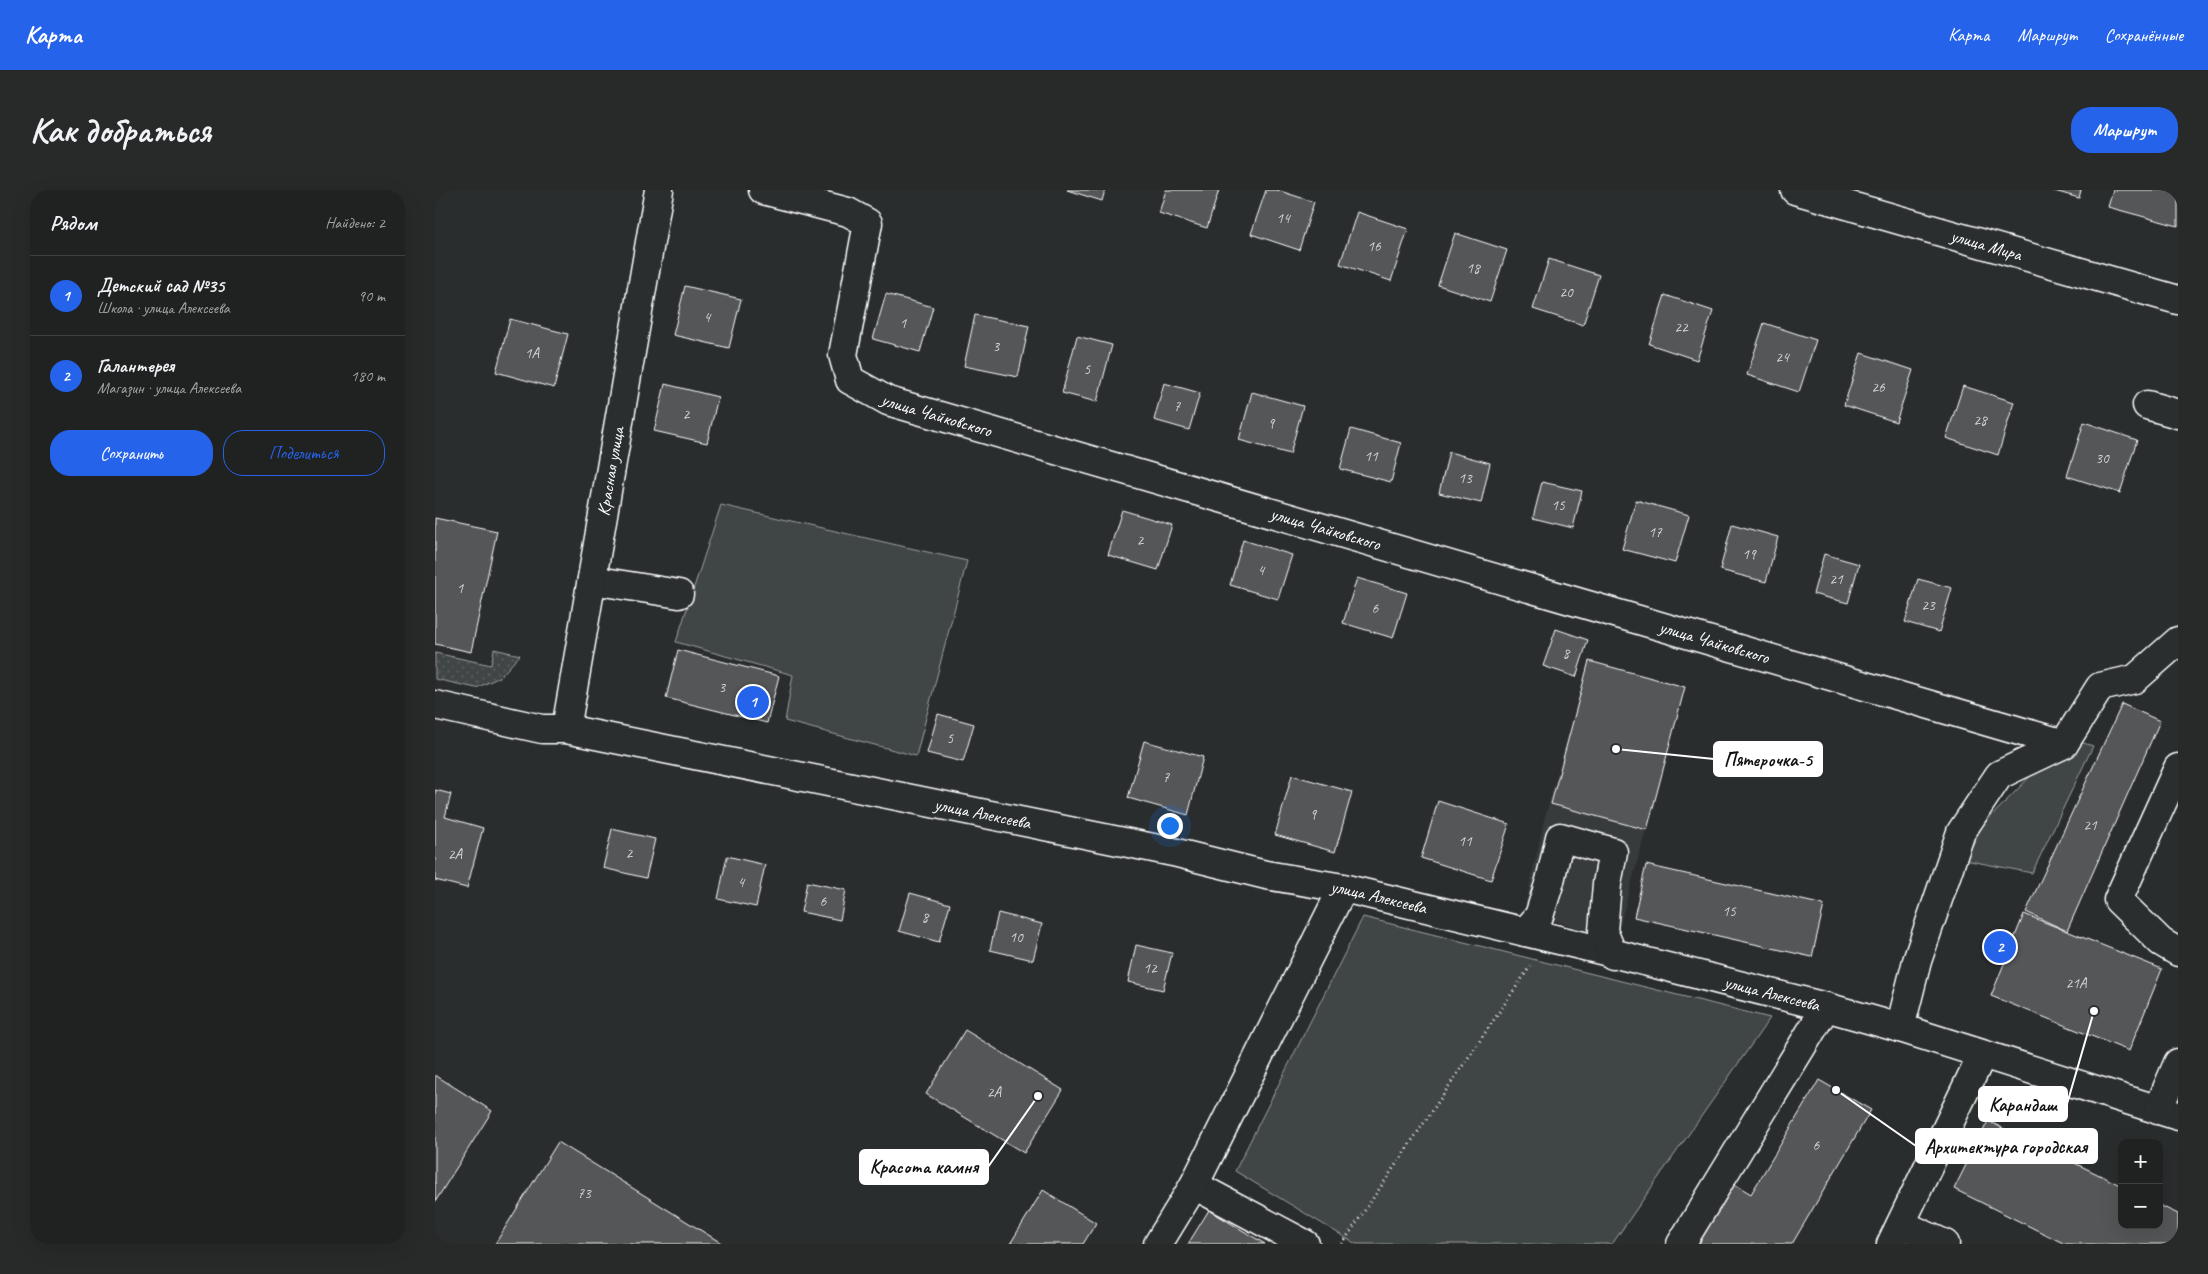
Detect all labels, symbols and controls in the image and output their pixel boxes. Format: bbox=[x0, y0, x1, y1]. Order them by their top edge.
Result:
text: Карта bbox=[25, 20, 82, 50]
text: Карта bbox=[1948, 24, 1989, 46]
text: Маршрут bbox=[2017, 24, 2077, 46]
text: Сохранённые bbox=[2105, 24, 2183, 46]
button: Маршрут bbox=[2071, 107, 2178, 153]
text: Как добраться bbox=[30, 108, 211, 153]
house number: 14 bbox=[1276, 209, 1291, 228]
text: Рядом bbox=[50, 210, 97, 236]
text: Найдено: 2 bbox=[325, 213, 385, 233]
street label: улица Мира bbox=[1947, 224, 2026, 266]
house number: 16 bbox=[1367, 237, 1382, 256]
house number: 18 bbox=[1466, 259, 1481, 278]
text: Детский сад №35 bbox=[97, 274, 224, 298]
house number: 20 bbox=[1559, 283, 1574, 302]
text: 1 bbox=[62, 286, 70, 306]
text: 90 m bbox=[358, 286, 385, 306]
text: Школа · улица Алексеева bbox=[97, 298, 230, 318]
house number: 4 bbox=[704, 308, 712, 327]
house number: 1 bbox=[900, 314, 908, 333]
house number: 22 bbox=[1674, 318, 1689, 337]
house number: 3 bbox=[993, 337, 1001, 356]
house number: 1А bbox=[525, 344, 541, 363]
house number: 24 bbox=[1775, 348, 1790, 367]
text: Галантерея bbox=[97, 354, 174, 378]
house number: 5 bbox=[1084, 360, 1092, 379]
text: 2 bbox=[62, 366, 70, 386]
text: 180 m bbox=[351, 366, 385, 386]
text: Магазин · улица Алексеева bbox=[97, 378, 241, 398]
house number: 26 bbox=[1871, 378, 1886, 397]
street label: улица Чайковского bbox=[877, 388, 996, 442]
house number: 7 bbox=[1174, 397, 1182, 416]
house number: 2 bbox=[683, 405, 691, 424]
house number: 28 bbox=[1973, 411, 1988, 430]
house number: 9 bbox=[1268, 414, 1276, 433]
street label: Красная улица bbox=[592, 424, 629, 518]
button: Сохранить bbox=[50, 430, 213, 476]
button: Поделиться bbox=[223, 430, 385, 476]
house number: 11 bbox=[1364, 447, 1379, 466]
house number: 30 bbox=[2095, 449, 2110, 468]
house number: 13 bbox=[1458, 469, 1473, 488]
house number: 15 bbox=[1551, 496, 1566, 515]
street label: улица Чайковского bbox=[1267, 502, 1384, 555]
house number: 17 bbox=[1648, 523, 1663, 542]
house number: 2 bbox=[1137, 531, 1145, 550]
house number: 19 bbox=[1742, 545, 1757, 564]
house number: 4 bbox=[1258, 561, 1266, 580]
house number: 21 bbox=[1829, 570, 1844, 589]
house number: 1 bbox=[457, 579, 465, 598]
house number: 23 bbox=[1921, 596, 1936, 615]
house number: 6 bbox=[1372, 599, 1380, 618]
street label: улица Чайковского bbox=[1656, 615, 1773, 669]
house number: 8 bbox=[1563, 644, 1571, 663]
house number: 3 bbox=[719, 678, 727, 697]
pin: 1 bbox=[737, 683, 769, 721]
house number: 5 bbox=[947, 729, 955, 748]
callout: Пятерочка-5 bbox=[1714, 742, 1822, 776]
text: Пятерочка-5 bbox=[1724, 748, 1814, 772]
house number: 7 bbox=[1163, 768, 1171, 787]
street label: улица Алексеева bbox=[931, 793, 1034, 834]
house number: 9 bbox=[1310, 805, 1318, 824]
your location bbox=[1157, 813, 1183, 839]
house number: 21 bbox=[2083, 816, 2098, 835]
house number: 11 bbox=[1458, 832, 1473, 851]
house number: 2 bbox=[626, 844, 634, 863]
house number: 2А bbox=[448, 845, 464, 864]
house number: 4 bbox=[738, 873, 746, 892]
street label: улица Алексеева bbox=[1328, 875, 1430, 919]
house number: 6 bbox=[820, 892, 828, 911]
house number: 15 bbox=[1722, 902, 1737, 921]
house number: 8 bbox=[922, 908, 930, 927]
house number: 10 bbox=[1009, 928, 1024, 947]
pin: 2 bbox=[1984, 928, 2016, 966]
house number: 12 bbox=[1143, 959, 1158, 978]
street label: улица Алексеева bbox=[1721, 971, 1823, 1016]
house number: 21А bbox=[2065, 974, 2088, 993]
house number: 2А bbox=[987, 1083, 1003, 1102]
callout: Карандаш bbox=[1979, 1087, 2067, 1121]
text: Карандаш bbox=[1989, 1093, 2059, 1117]
callout: Архитектура городская bbox=[1916, 1129, 2097, 1163]
text: Архитектура городская bbox=[1925, 1135, 2088, 1159]
house number: 6 bbox=[1813, 1136, 1821, 1155]
map controls bbox=[2118, 1139, 2163, 1229]
button: + bbox=[2118, 1139, 2163, 1184]
callout: Красота камня bbox=[860, 1150, 988, 1184]
text: Красота камня bbox=[870, 1155, 979, 1179]
house number: 73 bbox=[577, 1184, 592, 1203]
button: − bbox=[2118, 1184, 2163, 1229]

